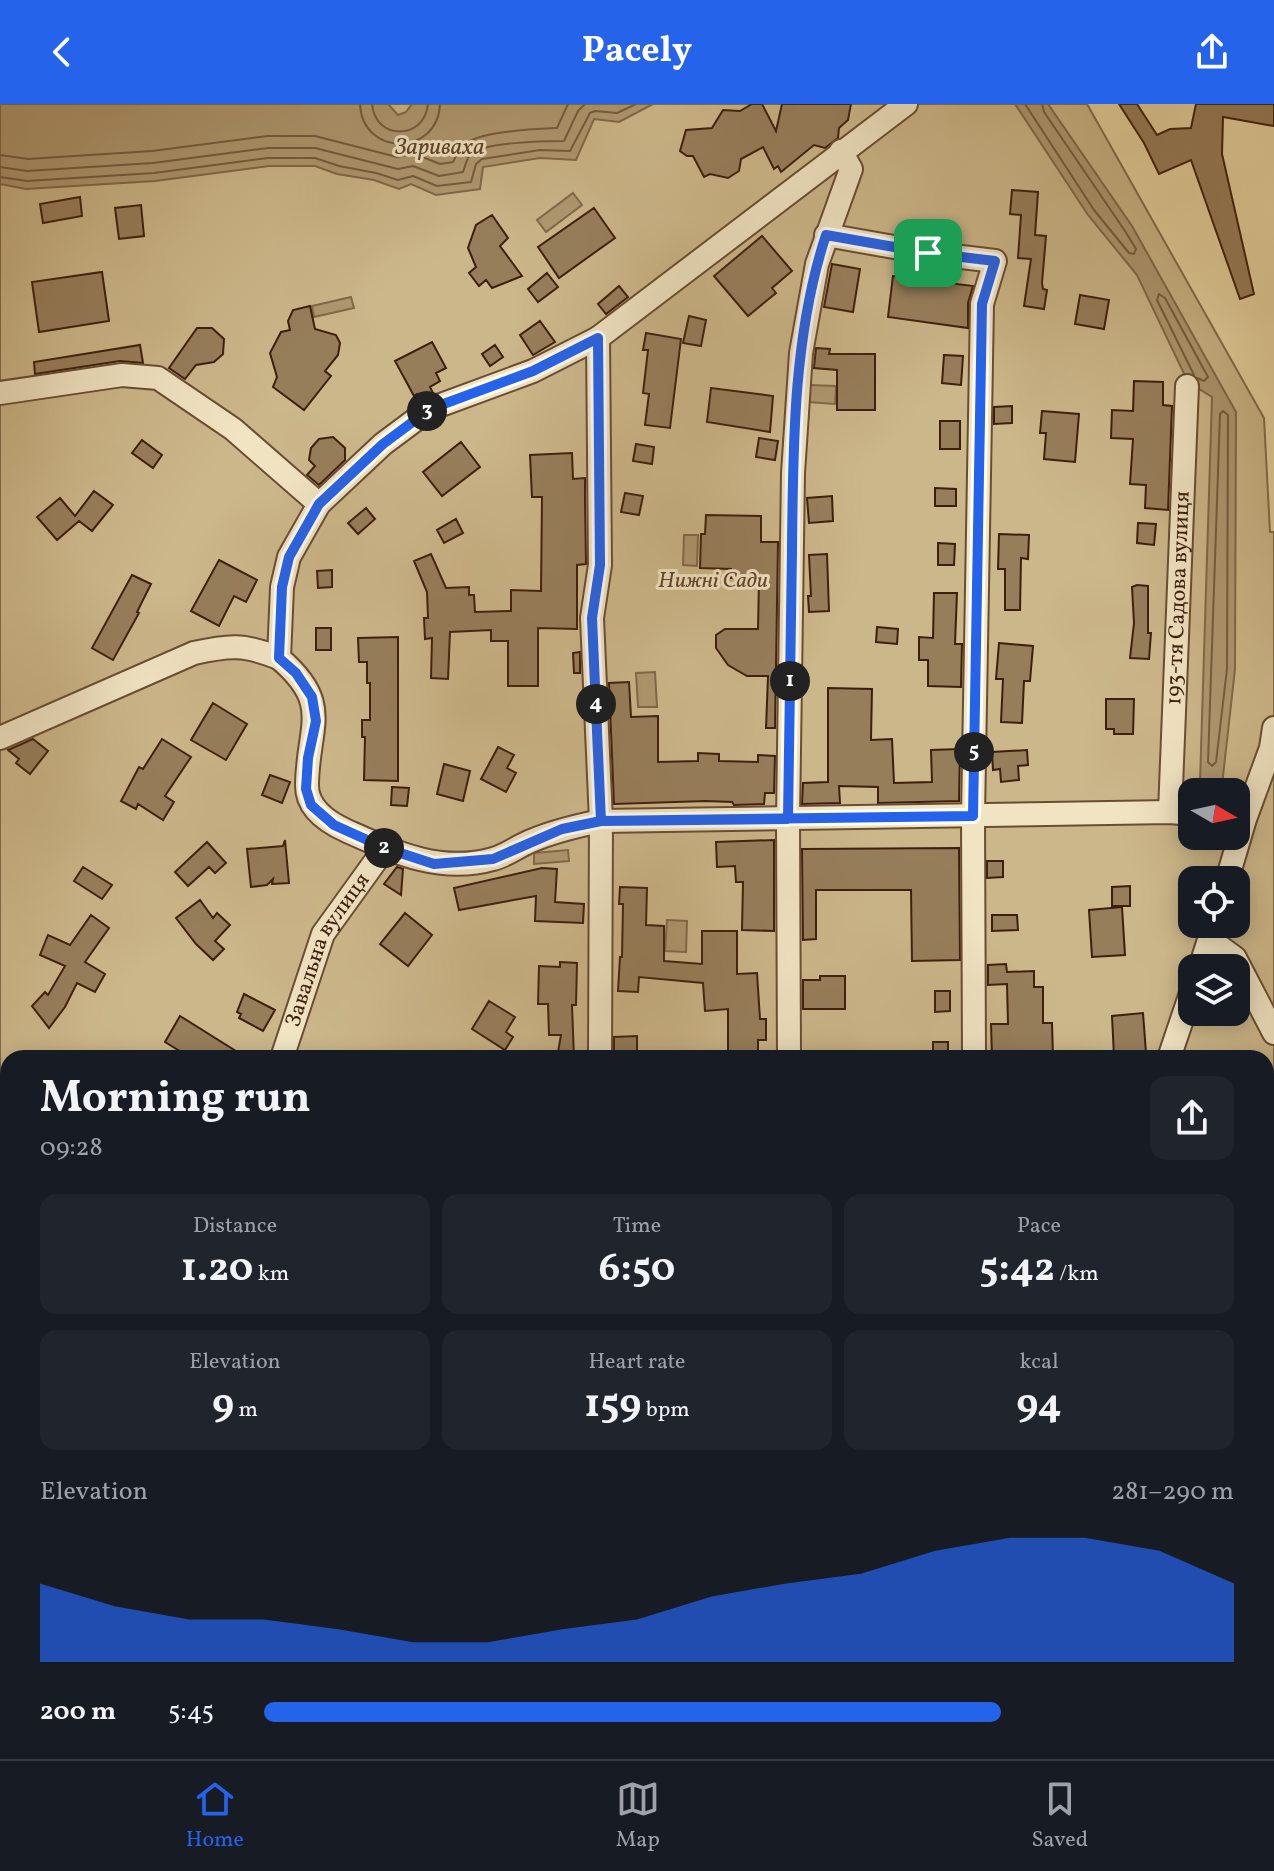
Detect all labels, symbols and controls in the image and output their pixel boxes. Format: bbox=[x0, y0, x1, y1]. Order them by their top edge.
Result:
text: Pacely bbox=[582, 27, 692, 77]
icon: back bbox=[40, 30, 84, 74]
icon: share bbox=[1190, 30, 1234, 74]
water label: Зариваха bbox=[394, 131, 485, 165]
pin bbox=[894, 219, 962, 287]
icon: arrive bbox=[906, 231, 950, 275]
pin: 3 bbox=[407, 391, 447, 431]
text: 3 bbox=[421, 395, 433, 426]
street label: 193-тя Садова вулиця bbox=[1159, 490, 1198, 706]
park label: Нижні Сади bbox=[658, 566, 768, 597]
pin: 1 bbox=[770, 661, 810, 701]
text: 1 bbox=[786, 665, 794, 696]
pin: 4 bbox=[576, 684, 616, 724]
text: 4 bbox=[589, 688, 603, 719]
pin: 5 bbox=[954, 732, 994, 772]
text: 5 bbox=[969, 736, 979, 767]
north arrow bbox=[1178, 778, 1250, 850]
map controls bbox=[1178, 778, 1250, 1026]
pin: 2 bbox=[364, 828, 404, 868]
text: 2 bbox=[378, 832, 390, 863]
button: locate bbox=[1178, 866, 1250, 938]
street label: Завальна вулиця bbox=[278, 867, 378, 1031]
button: layers bbox=[1178, 954, 1250, 1026]
text: Morning run bbox=[40, 1069, 311, 1130]
button: share bbox=[1150, 1076, 1234, 1160]
text: 09:28 bbox=[40, 1130, 103, 1166]
text: Distance bbox=[193, 1211, 277, 1242]
text: Time bbox=[613, 1211, 661, 1242]
text: Pace bbox=[1017, 1211, 1061, 1242]
text: 1.20 bbox=[181, 1242, 253, 1298]
text: 6:50 bbox=[599, 1242, 675, 1298]
text: 5:42 bbox=[979, 1242, 1055, 1298]
text: km bbox=[253, 1259, 289, 1290]
text: /km bbox=[1055, 1259, 1099, 1290]
text: Elevation bbox=[189, 1347, 281, 1378]
text: Heart rate bbox=[588, 1347, 686, 1378]
text: kcal bbox=[1019, 1347, 1059, 1378]
text: 9 bbox=[212, 1378, 234, 1434]
text: 159 bbox=[584, 1378, 641, 1434]
text: 94 bbox=[1016, 1378, 1062, 1434]
text: m bbox=[234, 1395, 258, 1426]
text: bpm bbox=[641, 1395, 690, 1426]
text: Elevation bbox=[40, 1474, 148, 1510]
text: 281–290 m bbox=[1111, 1474, 1234, 1510]
text: 200 m bbox=[40, 1694, 116, 1730]
text: 5:45 bbox=[168, 1694, 214, 1730]
tab: Home bbox=[186, 1777, 244, 1856]
tab: Map bbox=[616, 1777, 660, 1856]
tab: Saved bbox=[1031, 1777, 1088, 1856]

